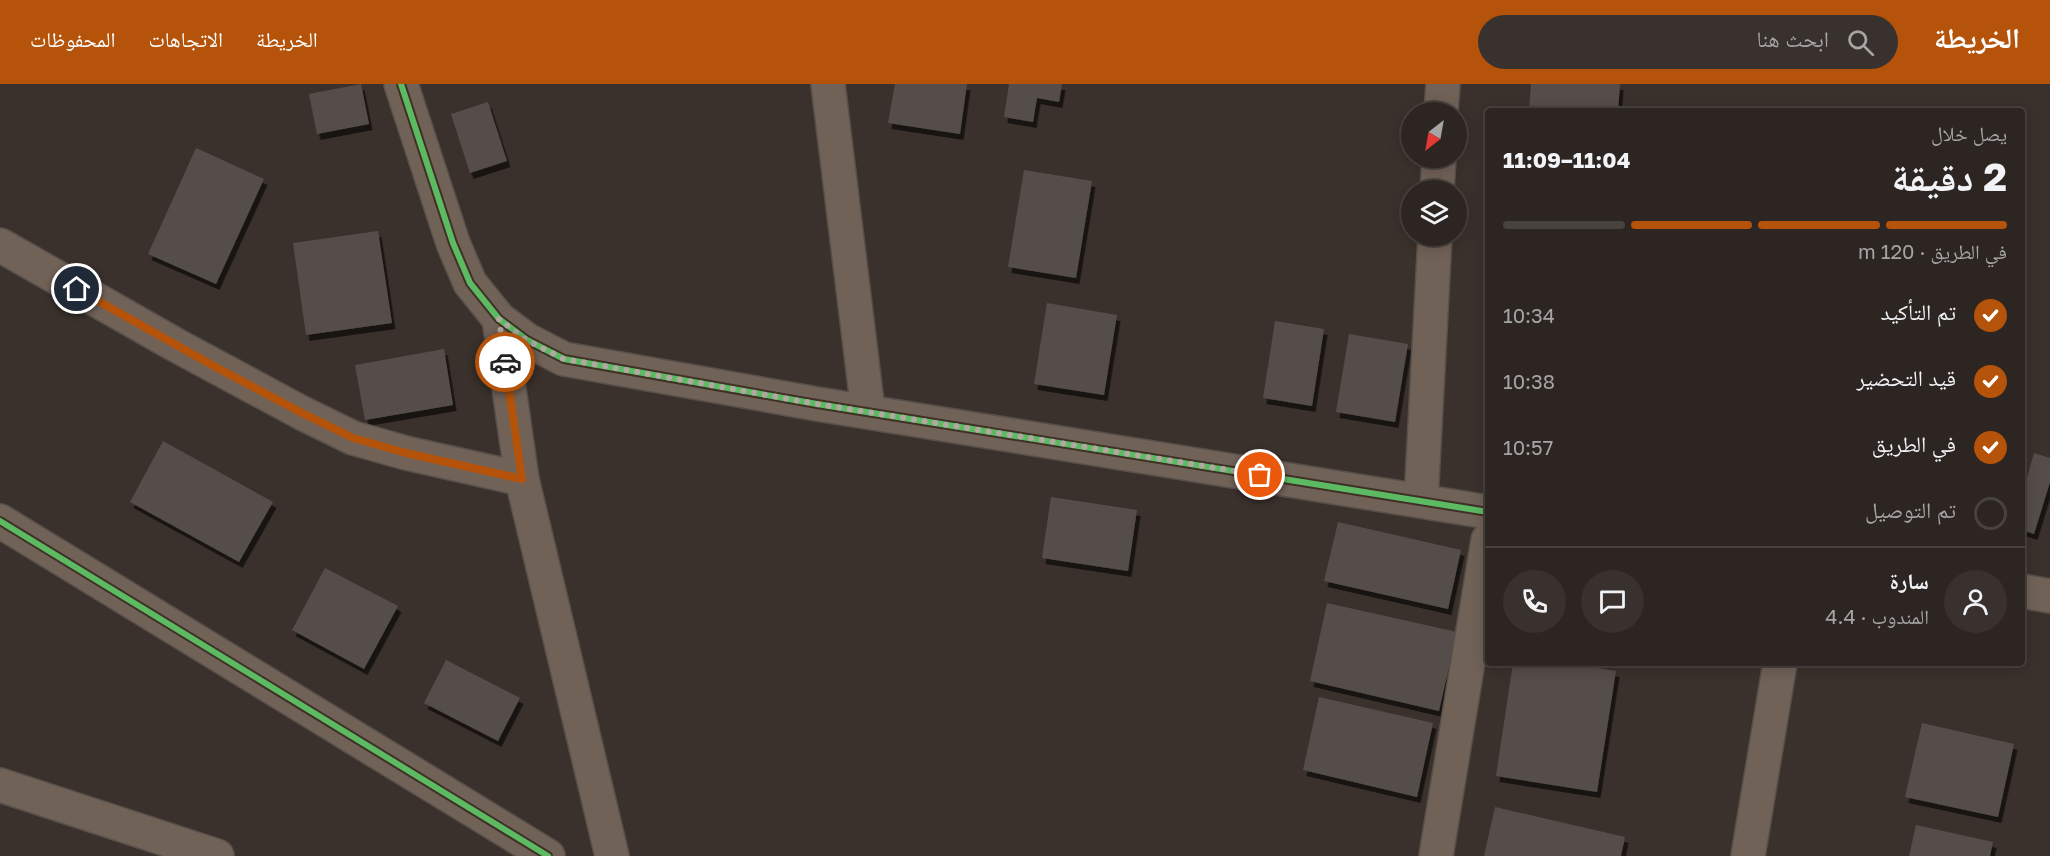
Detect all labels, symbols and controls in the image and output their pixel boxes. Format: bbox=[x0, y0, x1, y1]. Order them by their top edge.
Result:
search box bbox=[1478, 15, 1898, 69]
text: الخريطة bbox=[1934, 21, 2020, 54]
text: ابحث هنا bbox=[1757, 25, 1829, 52]
text: المحفوظات bbox=[30, 26, 115, 52]
text: الاتجاهات bbox=[148, 26, 223, 52]
text: الخريطة bbox=[256, 26, 318, 52]
icon: search bbox=[1844, 26, 1877, 59]
north arrow bbox=[1401, 102, 1467, 168]
map controls bbox=[1401, 102, 1467, 246]
text: يصل خلال bbox=[1931, 121, 2007, 145]
text: 11:04–11:09 bbox=[1503, 146, 1630, 173]
text: 2 دقيقة bbox=[1892, 153, 2007, 200]
button: layers bbox=[1401, 180, 1467, 246]
text: في الطريق · 120 m bbox=[1858, 239, 2007, 263]
pin bbox=[51, 263, 102, 314]
icon: home bbox=[60, 272, 93, 305]
text: تم التأكيد bbox=[1880, 298, 1956, 325]
icon: check bbox=[1974, 299, 2007, 332]
text: 10:34 bbox=[1503, 303, 1555, 327]
courier bbox=[475, 332, 535, 392]
icon: car bbox=[489, 346, 522, 379]
text: قيد التحضير bbox=[1857, 364, 1956, 391]
icon: check bbox=[1974, 365, 2007, 398]
text: 10:38 bbox=[1503, 369, 1555, 393]
text: في الطريق bbox=[1872, 430, 1956, 457]
icon: check bbox=[1974, 431, 2007, 464]
text: 10:57 bbox=[1503, 435, 1553, 459]
pin bbox=[1234, 449, 1285, 500]
icon: bag bbox=[1243, 458, 1276, 491]
text: تم التوصيل bbox=[1865, 496, 1956, 523]
text: سارة bbox=[1890, 567, 1929, 594]
button: phone bbox=[1503, 570, 1566, 633]
button: chat bbox=[1581, 570, 1644, 633]
button: person bbox=[1944, 570, 2007, 633]
text: المندوب · 4.4 bbox=[1825, 604, 1929, 628]

